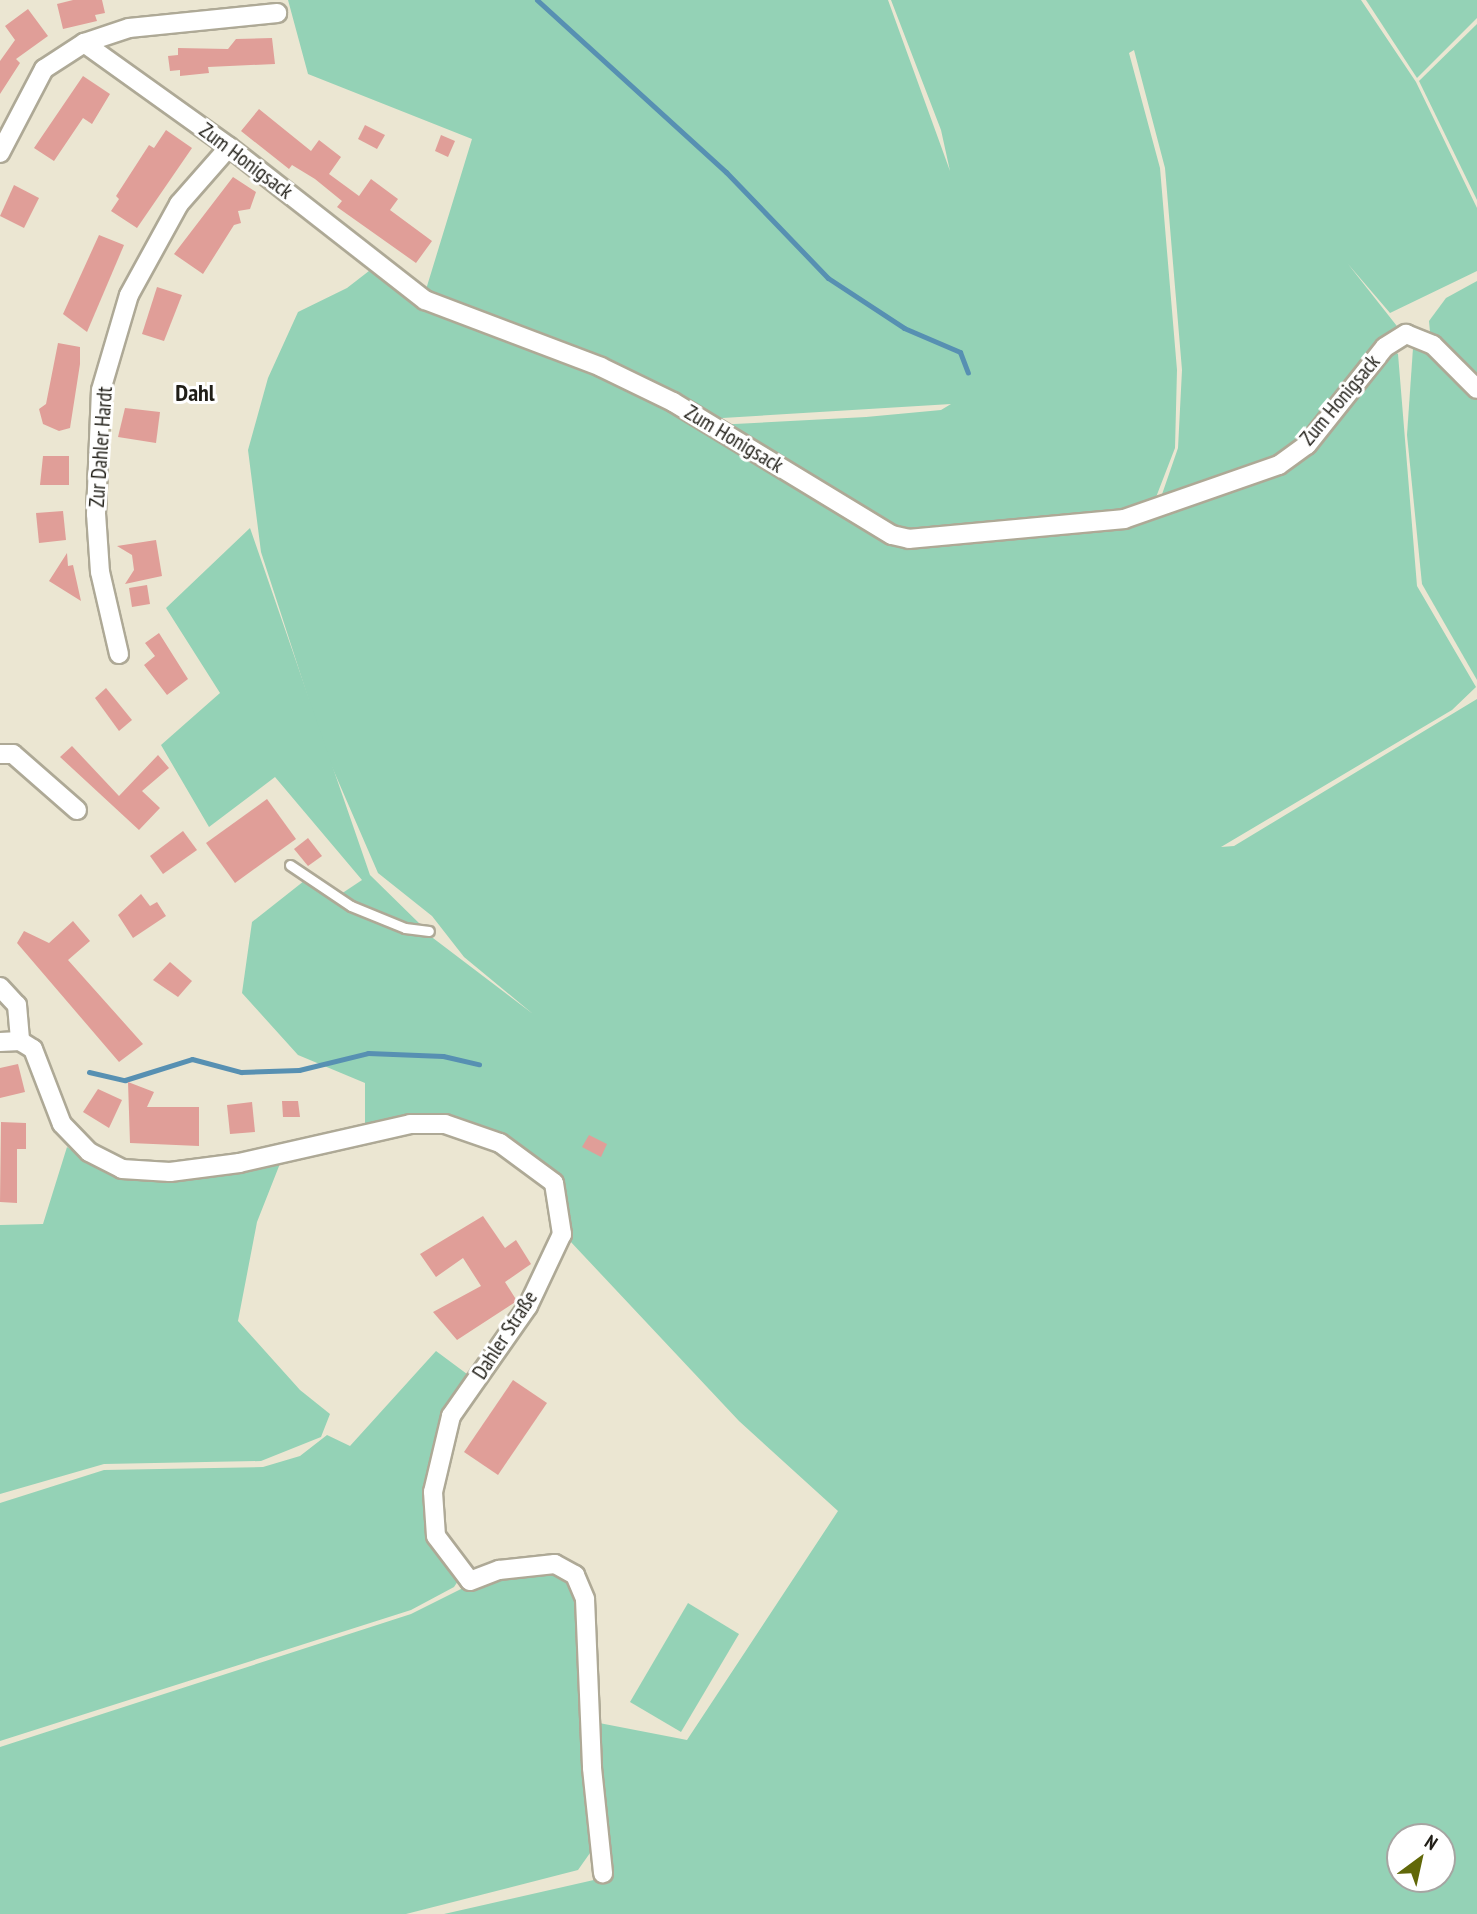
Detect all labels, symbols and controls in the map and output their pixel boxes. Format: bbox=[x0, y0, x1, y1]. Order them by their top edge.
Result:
street label: Zum Honigsack bbox=[194, 118, 298, 204]
street label: Zum Honigsack bbox=[1295, 350, 1385, 450]
district label: Dahl bbox=[175, 379, 215, 407]
street label: Zur Dahler Hardt bbox=[84, 386, 118, 508]
street label: Zum Honigsack bbox=[680, 400, 788, 478]
street label: Dahler Straße bbox=[467, 1286, 543, 1384]
north arrow bbox=[1386, 1823, 1456, 1893]
text: N bbox=[1421, 1829, 1442, 1855]

